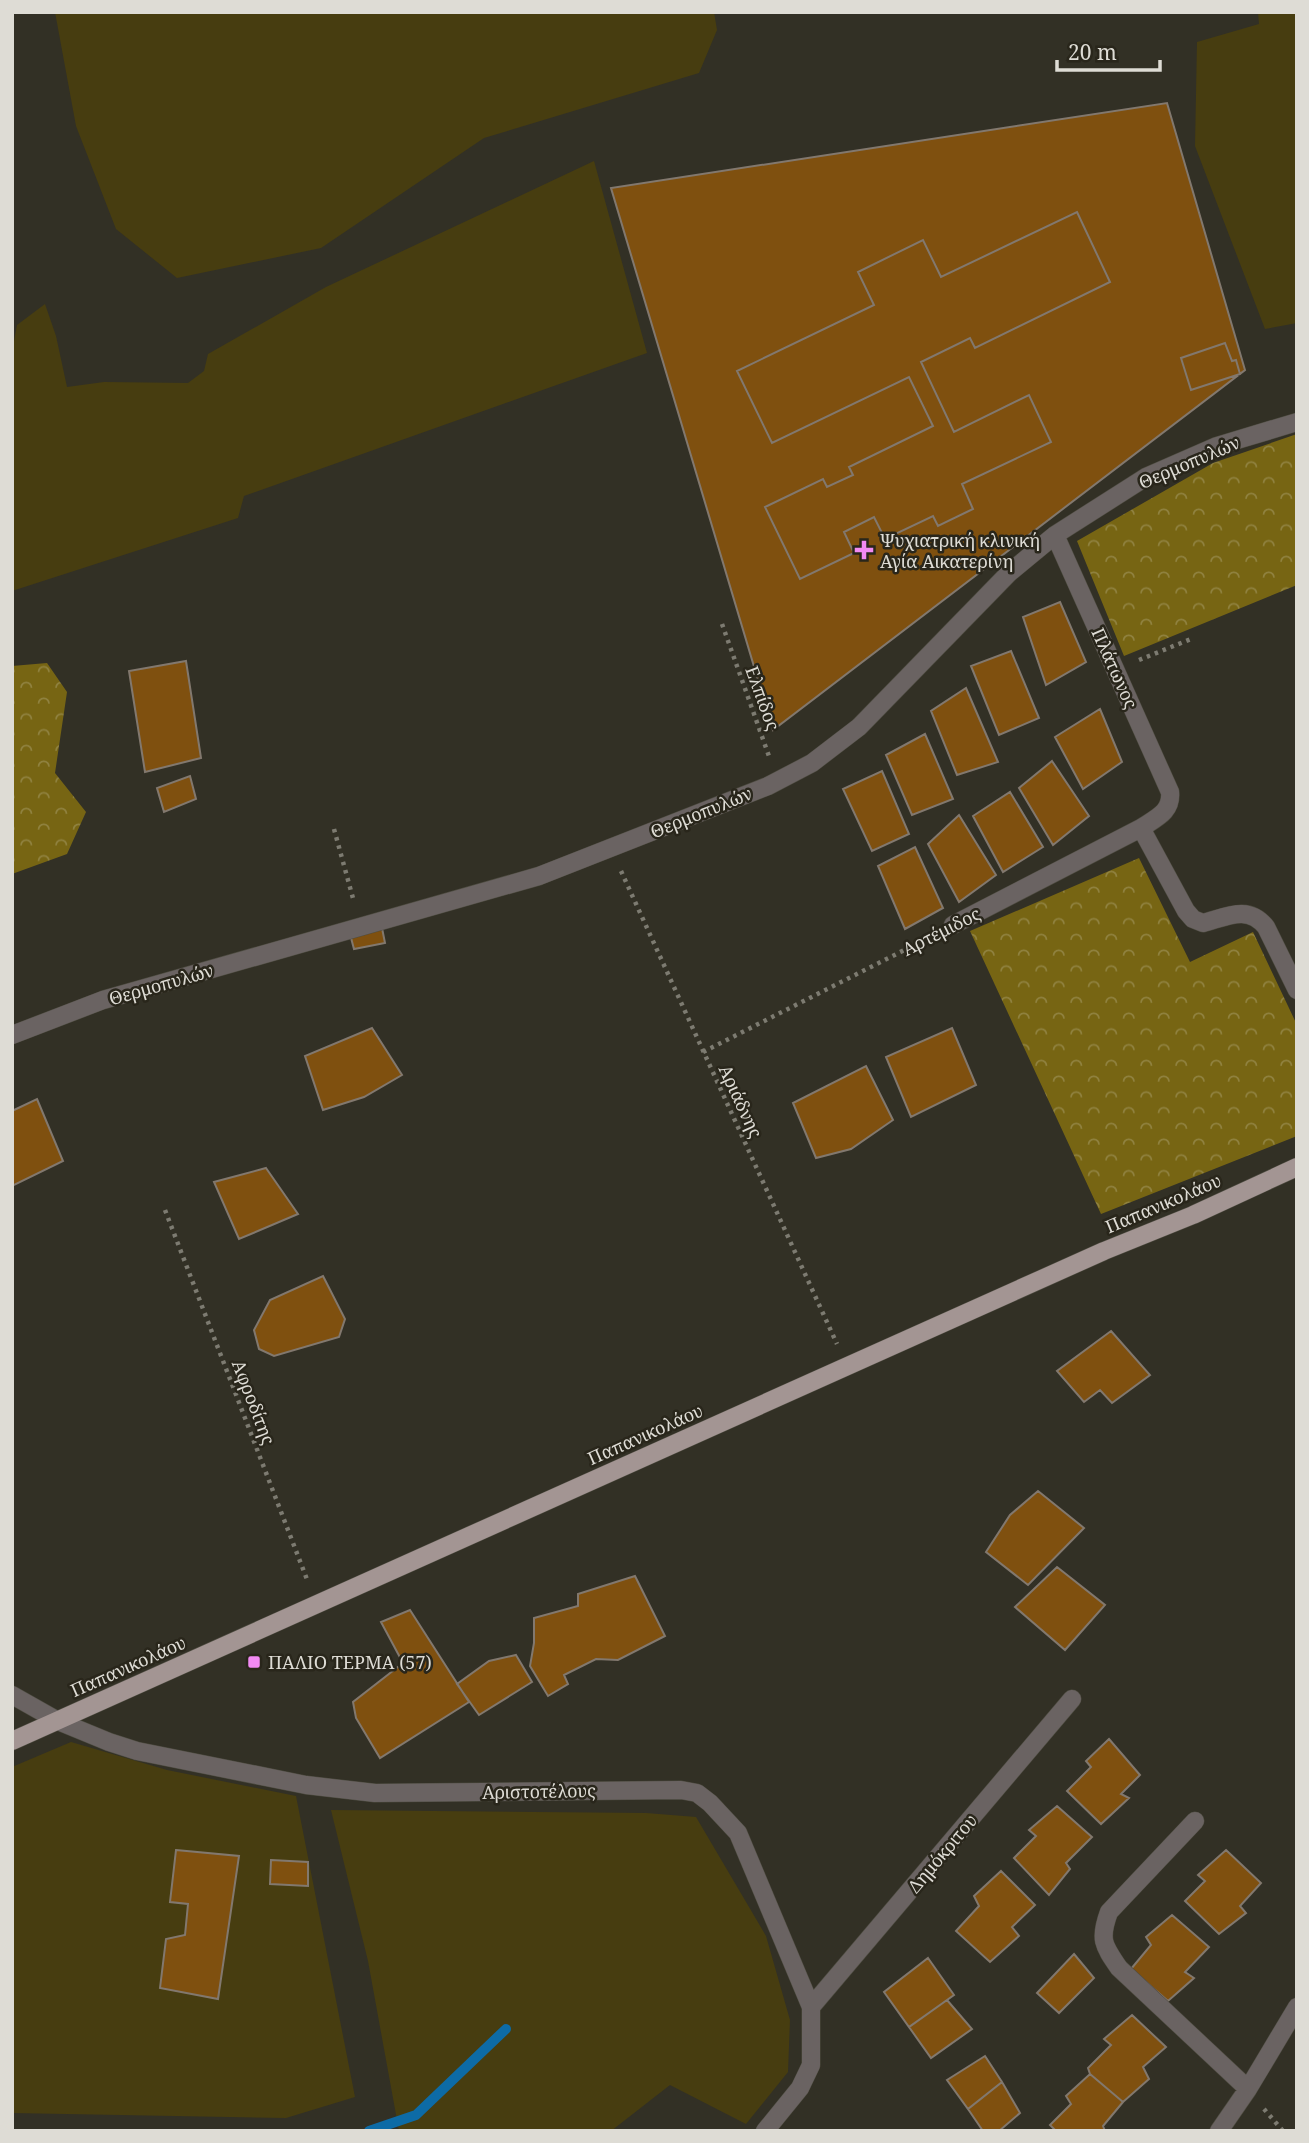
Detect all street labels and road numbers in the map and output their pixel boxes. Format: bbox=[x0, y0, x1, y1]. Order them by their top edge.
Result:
street label: Θερμοπυλών bbox=[1135, 430, 1243, 494]
street label: Πλάτωνος bbox=[1086, 624, 1144, 713]
street label: Ελπίδος bbox=[740, 662, 786, 734]
street label: Θερμοπυλών bbox=[647, 781, 755, 843]
street label: Αρτέμιδος bbox=[898, 901, 984, 961]
street label: Θερμοπυλών bbox=[106, 958, 216, 1010]
street label: Αριάδνης bbox=[714, 1061, 769, 1142]
street label: Παπανικολάου bbox=[1101, 1168, 1225, 1238]
street label: Αφροδίτης bbox=[227, 1356, 281, 1448]
street label: Παπανικολάου bbox=[584, 1398, 706, 1470]
street label: Παπανικολάου bbox=[67, 1630, 189, 1702]
street label: Αριστοτέλους bbox=[482, 1778, 596, 1804]
street label: Δημόκριτου bbox=[902, 1809, 982, 1897]

